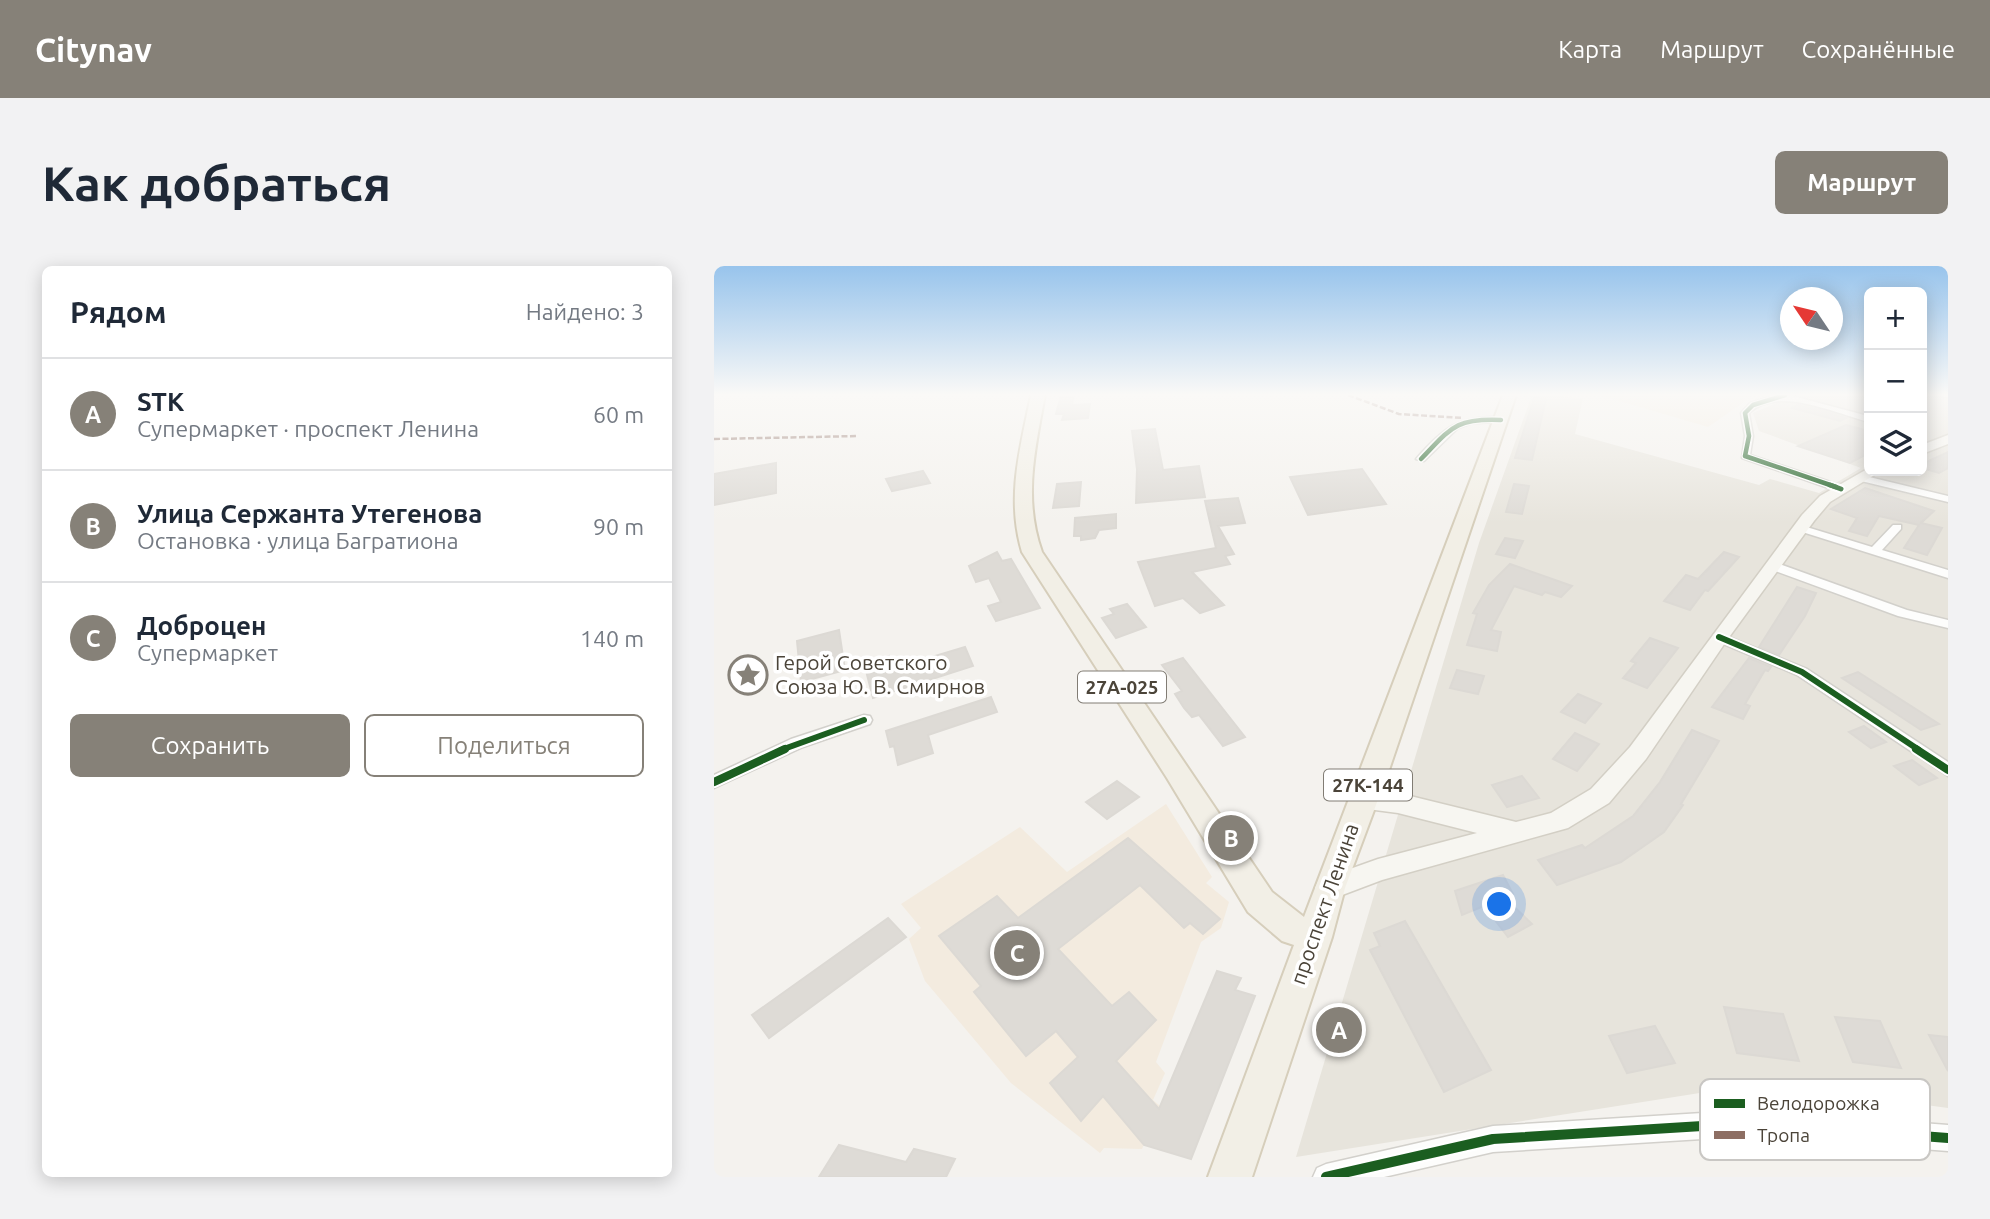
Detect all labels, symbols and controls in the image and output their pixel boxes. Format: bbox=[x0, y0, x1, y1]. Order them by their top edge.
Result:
text: Citynav bbox=[35, 31, 152, 68]
text: Карта bbox=[1558, 36, 1622, 63]
text: Маршрут bbox=[1660, 36, 1764, 63]
text: Сохранённые bbox=[1802, 36, 1955, 63]
button: Маршрут bbox=[1775, 151, 1948, 214]
text: Как добраться bbox=[42, 155, 391, 210]
north arrow bbox=[1780, 287, 1843, 350]
map controls bbox=[1864, 287, 1927, 476]
button: + bbox=[1864, 287, 1927, 350]
text: Рядом bbox=[70, 295, 166, 329]
text: Найдено: 3 bbox=[526, 299, 644, 324]
button: − bbox=[1864, 350, 1927, 413]
text: STK bbox=[137, 387, 184, 416]
text: A bbox=[85, 402, 101, 427]
text: 60 m bbox=[593, 402, 644, 427]
button: layers bbox=[1864, 413, 1927, 476]
text: Супермаркет · проспект Ленина bbox=[137, 416, 479, 441]
text: Улица Сержанта Утегенова bbox=[137, 499, 482, 528]
text: B bbox=[85, 514, 101, 539]
text: 90 m bbox=[593, 514, 644, 539]
text: Остановка · улица Багратиона bbox=[137, 528, 459, 553]
text: Доброцен bbox=[137, 611, 266, 640]
text: C bbox=[86, 626, 100, 651]
text: 140 m bbox=[580, 626, 644, 651]
text: Супермаркет bbox=[137, 640, 278, 665]
place label: Герой Советского Союза Ю. В. Смирнов bbox=[775, 650, 985, 698]
place icon: Герой Советского Союза Ю. В. Смирнов bbox=[727, 654, 769, 696]
road number: 27А-025 bbox=[1078, 672, 1166, 702]
button: Сохранить bbox=[70, 714, 350, 777]
button: Поделиться bbox=[364, 714, 644, 777]
road number: 27К-144 bbox=[1324, 770, 1412, 800]
pin: B bbox=[1208, 812, 1254, 864]
street label: проспект Ленина bbox=[1285, 820, 1363, 987]
your location bbox=[1482, 887, 1516, 921]
pin: C bbox=[994, 927, 1040, 979]
pin: A bbox=[1316, 1004, 1362, 1056]
legend bbox=[1700, 1079, 1930, 1160]
text: Велодорожка bbox=[1757, 1092, 1880, 1114]
text: Тропа bbox=[1757, 1124, 1810, 1146]

